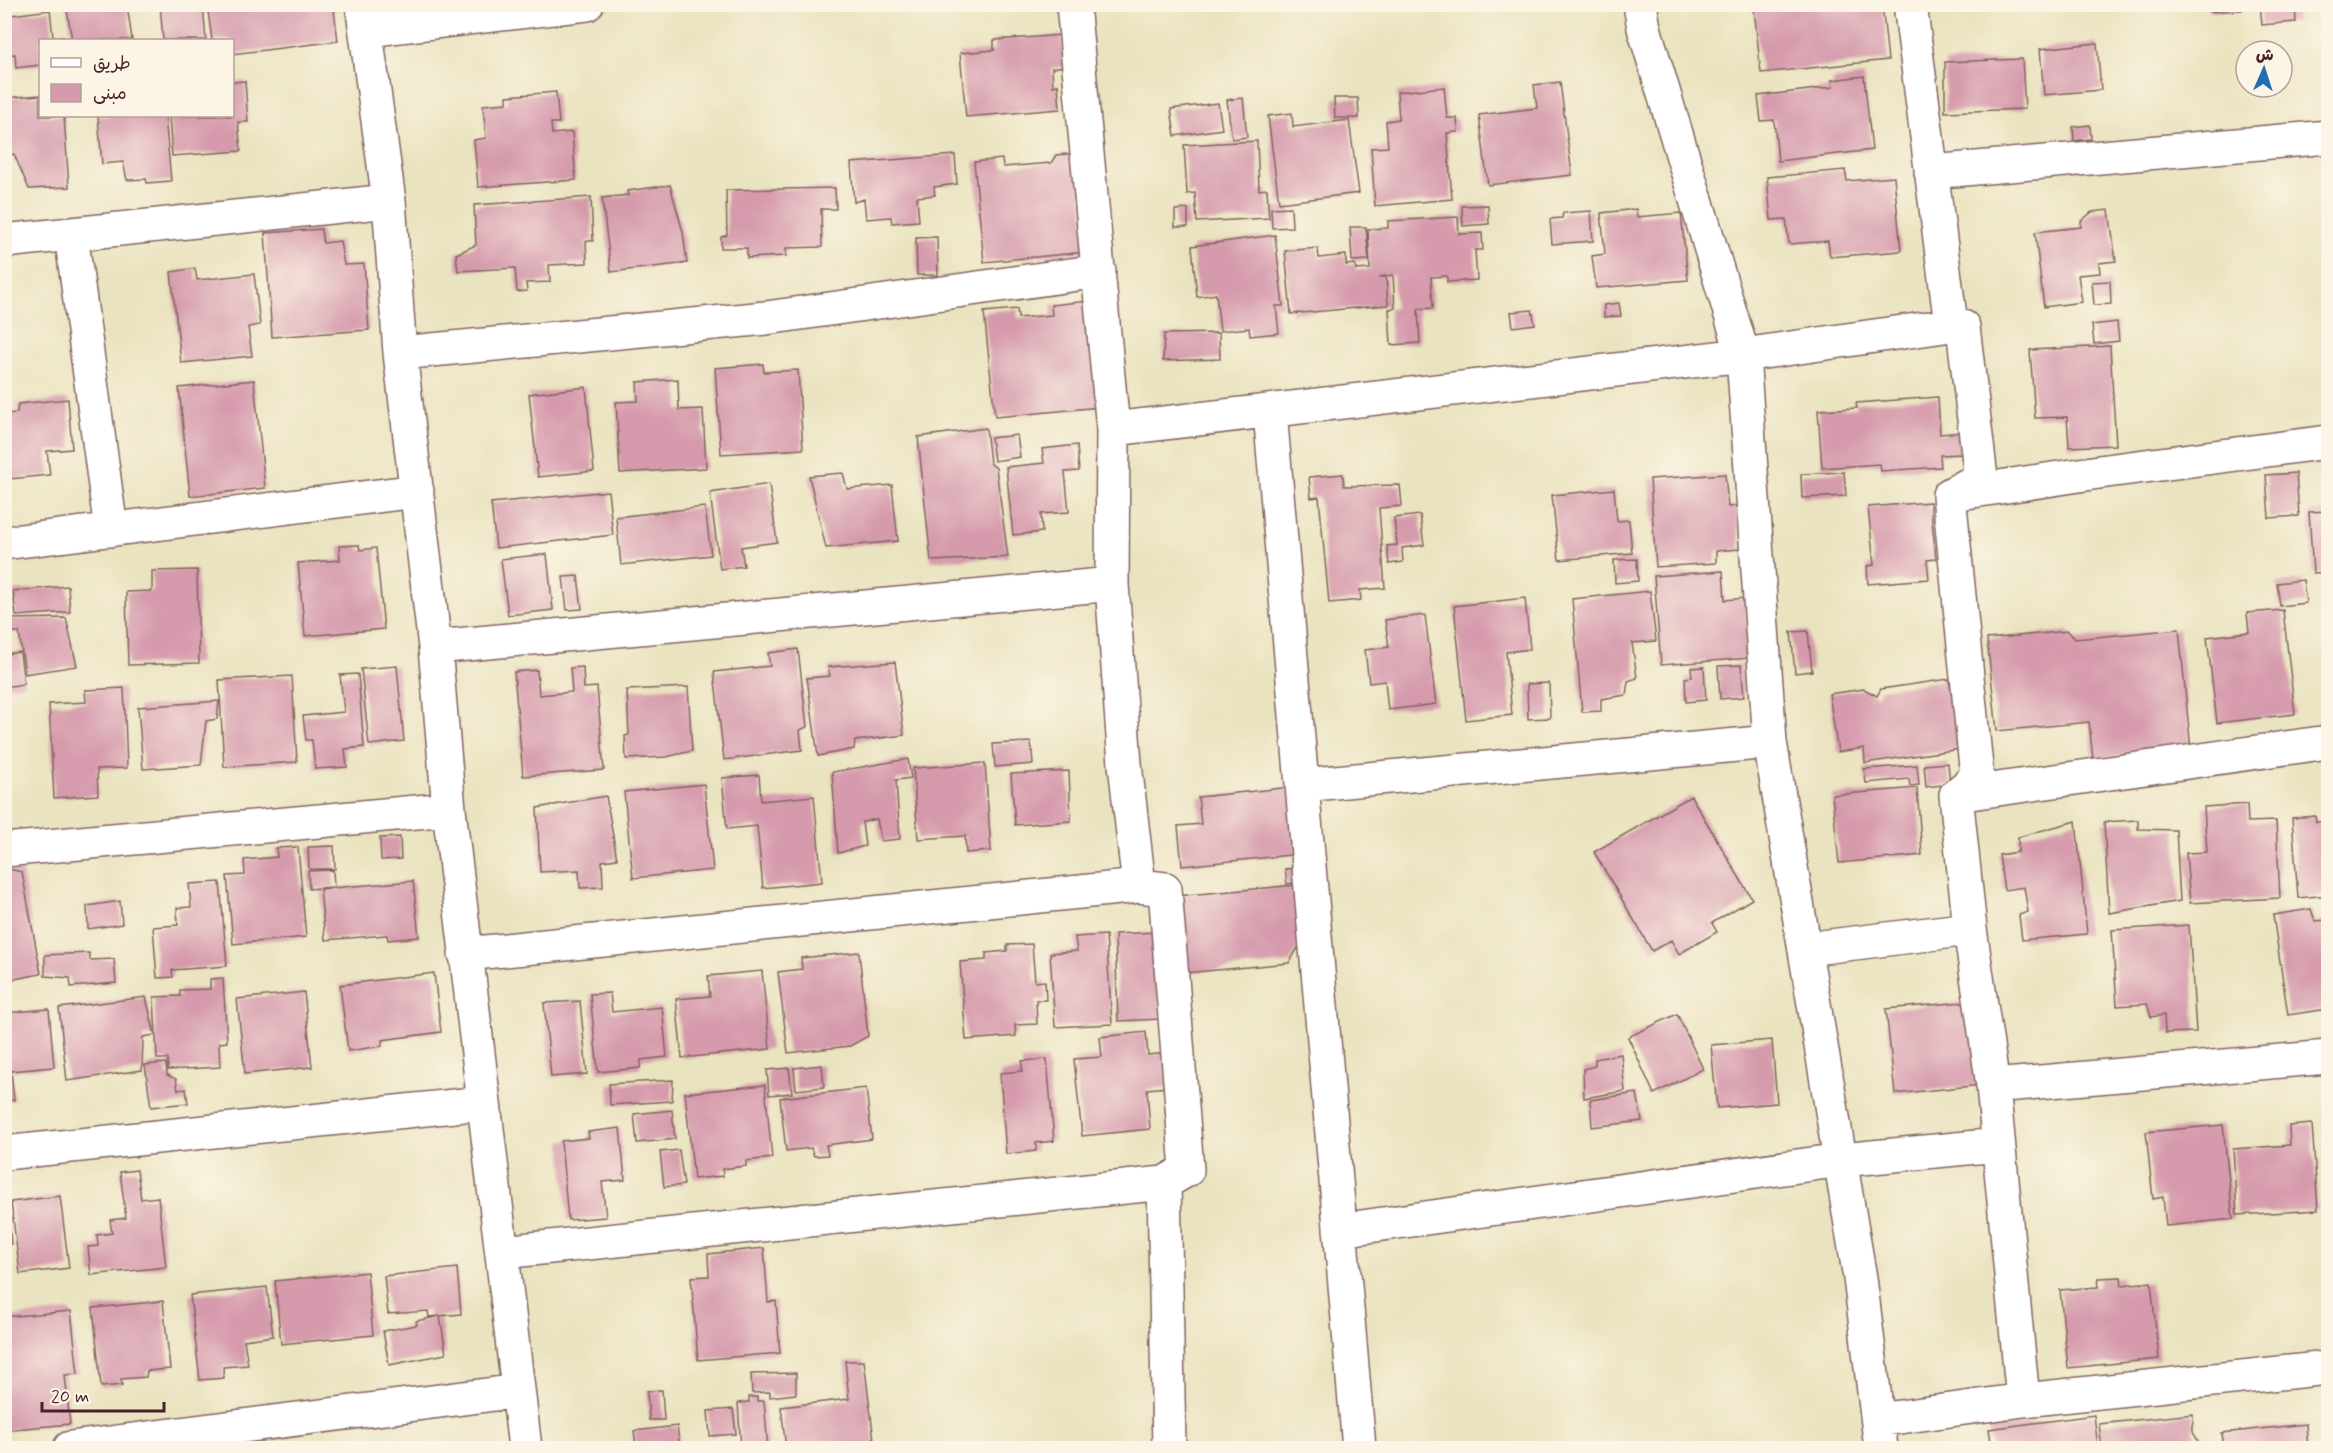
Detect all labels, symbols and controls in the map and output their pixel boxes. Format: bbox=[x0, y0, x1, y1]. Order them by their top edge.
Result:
legend bbox=[39, 39, 234, 117]
north arrow bbox=[2234, 39, 2294, 99]
text: ش bbox=[2255, 45, 2274, 66]
text: طريق bbox=[93, 52, 131, 76]
text: مبنى bbox=[93, 82, 127, 106]
scale bar bbox=[42, 1375, 164, 1413]
text: 20 m bbox=[51, 1385, 89, 1409]

